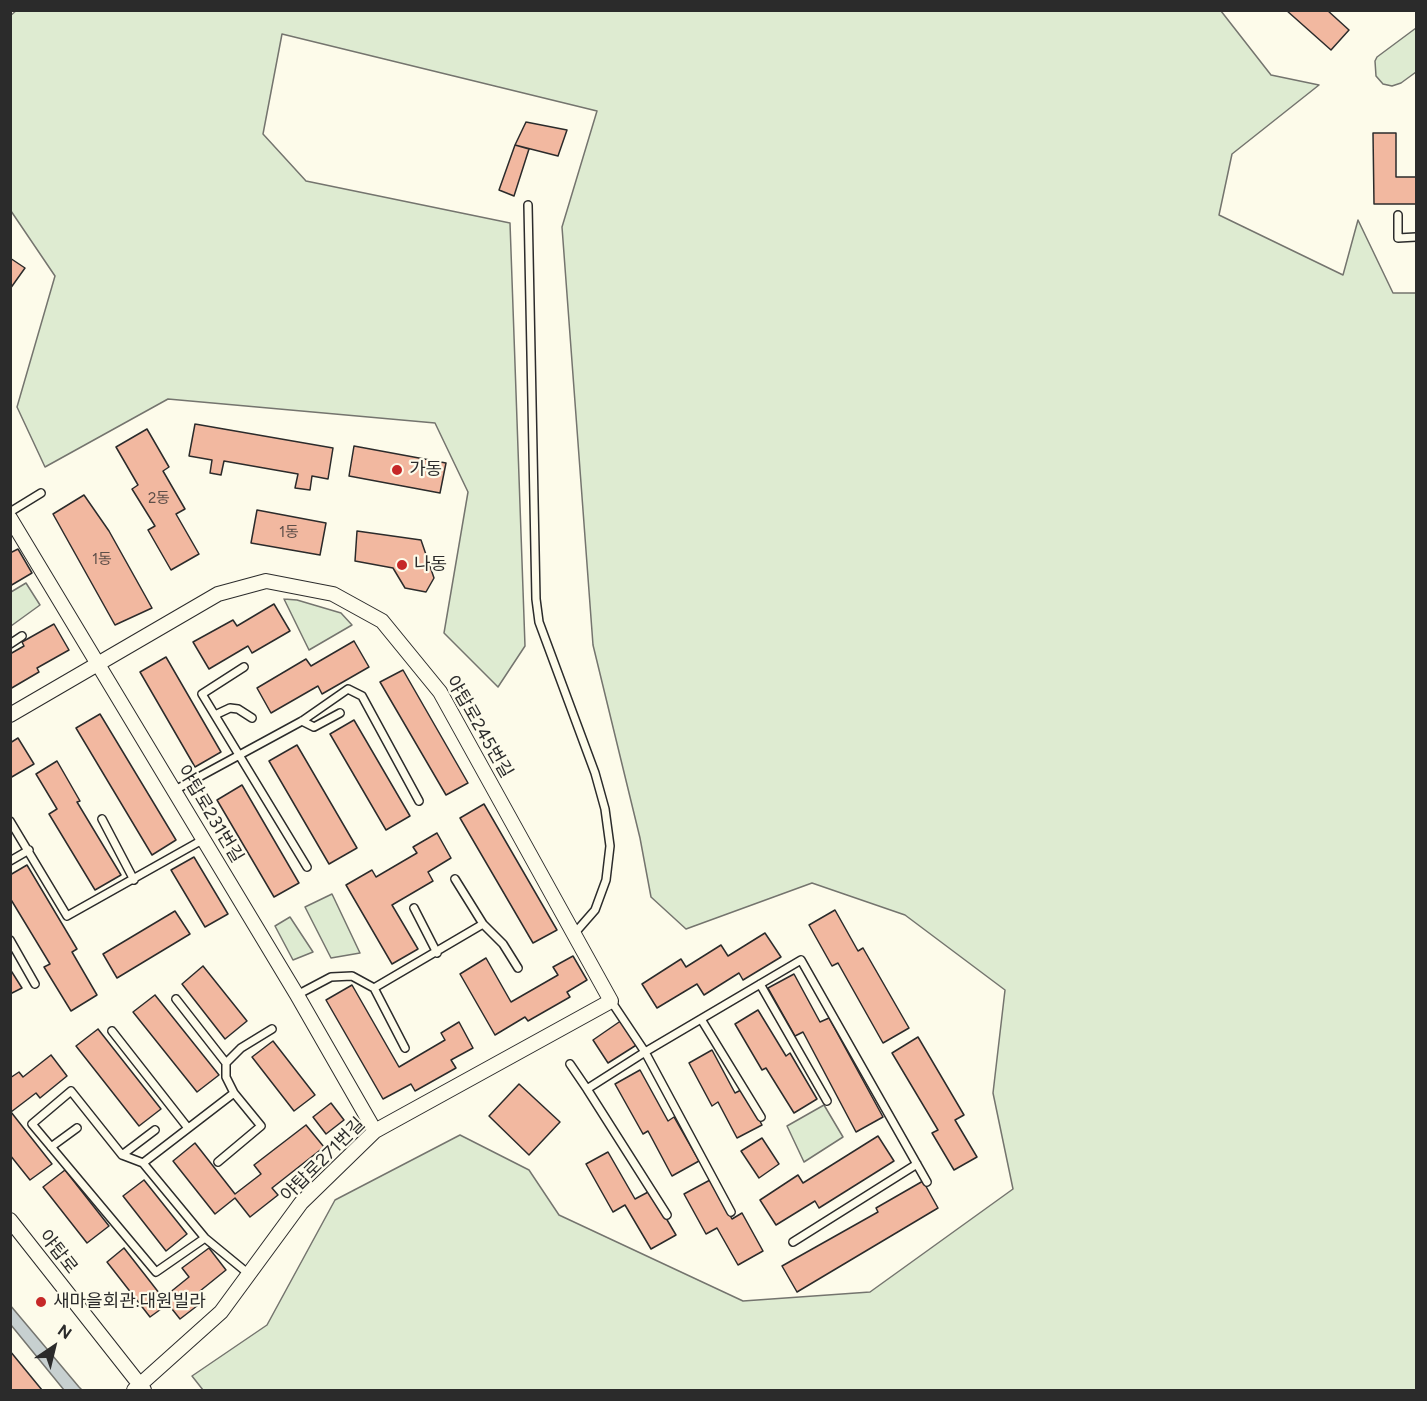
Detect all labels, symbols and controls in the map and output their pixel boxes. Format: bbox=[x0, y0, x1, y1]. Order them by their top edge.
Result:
place label: 가동 bbox=[409, 459, 442, 481]
marker: 가동 bbox=[390, 463, 404, 477]
house number: 2동 bbox=[148, 490, 170, 508]
house number: 1동 bbox=[279, 524, 299, 542]
house number: 1동 bbox=[92, 551, 112, 569]
place label: 나동 bbox=[414, 554, 447, 576]
marker: 나동 bbox=[395, 558, 409, 572]
street label: 야탑로245번길 bbox=[441, 672, 517, 782]
street label: 야탑로231번길 bbox=[172, 761, 248, 867]
street label: 야탑로271번길 bbox=[276, 1113, 370, 1207]
street label: 야탑로 bbox=[34, 1226, 82, 1278]
place label: 새마을회관.대원빌라 bbox=[53, 1291, 206, 1313]
marker: 새마을회관.대원빌라 bbox=[34, 1295, 48, 1309]
north arrow bbox=[24, 1317, 84, 1377]
text: N bbox=[54, 1321, 75, 1343]

